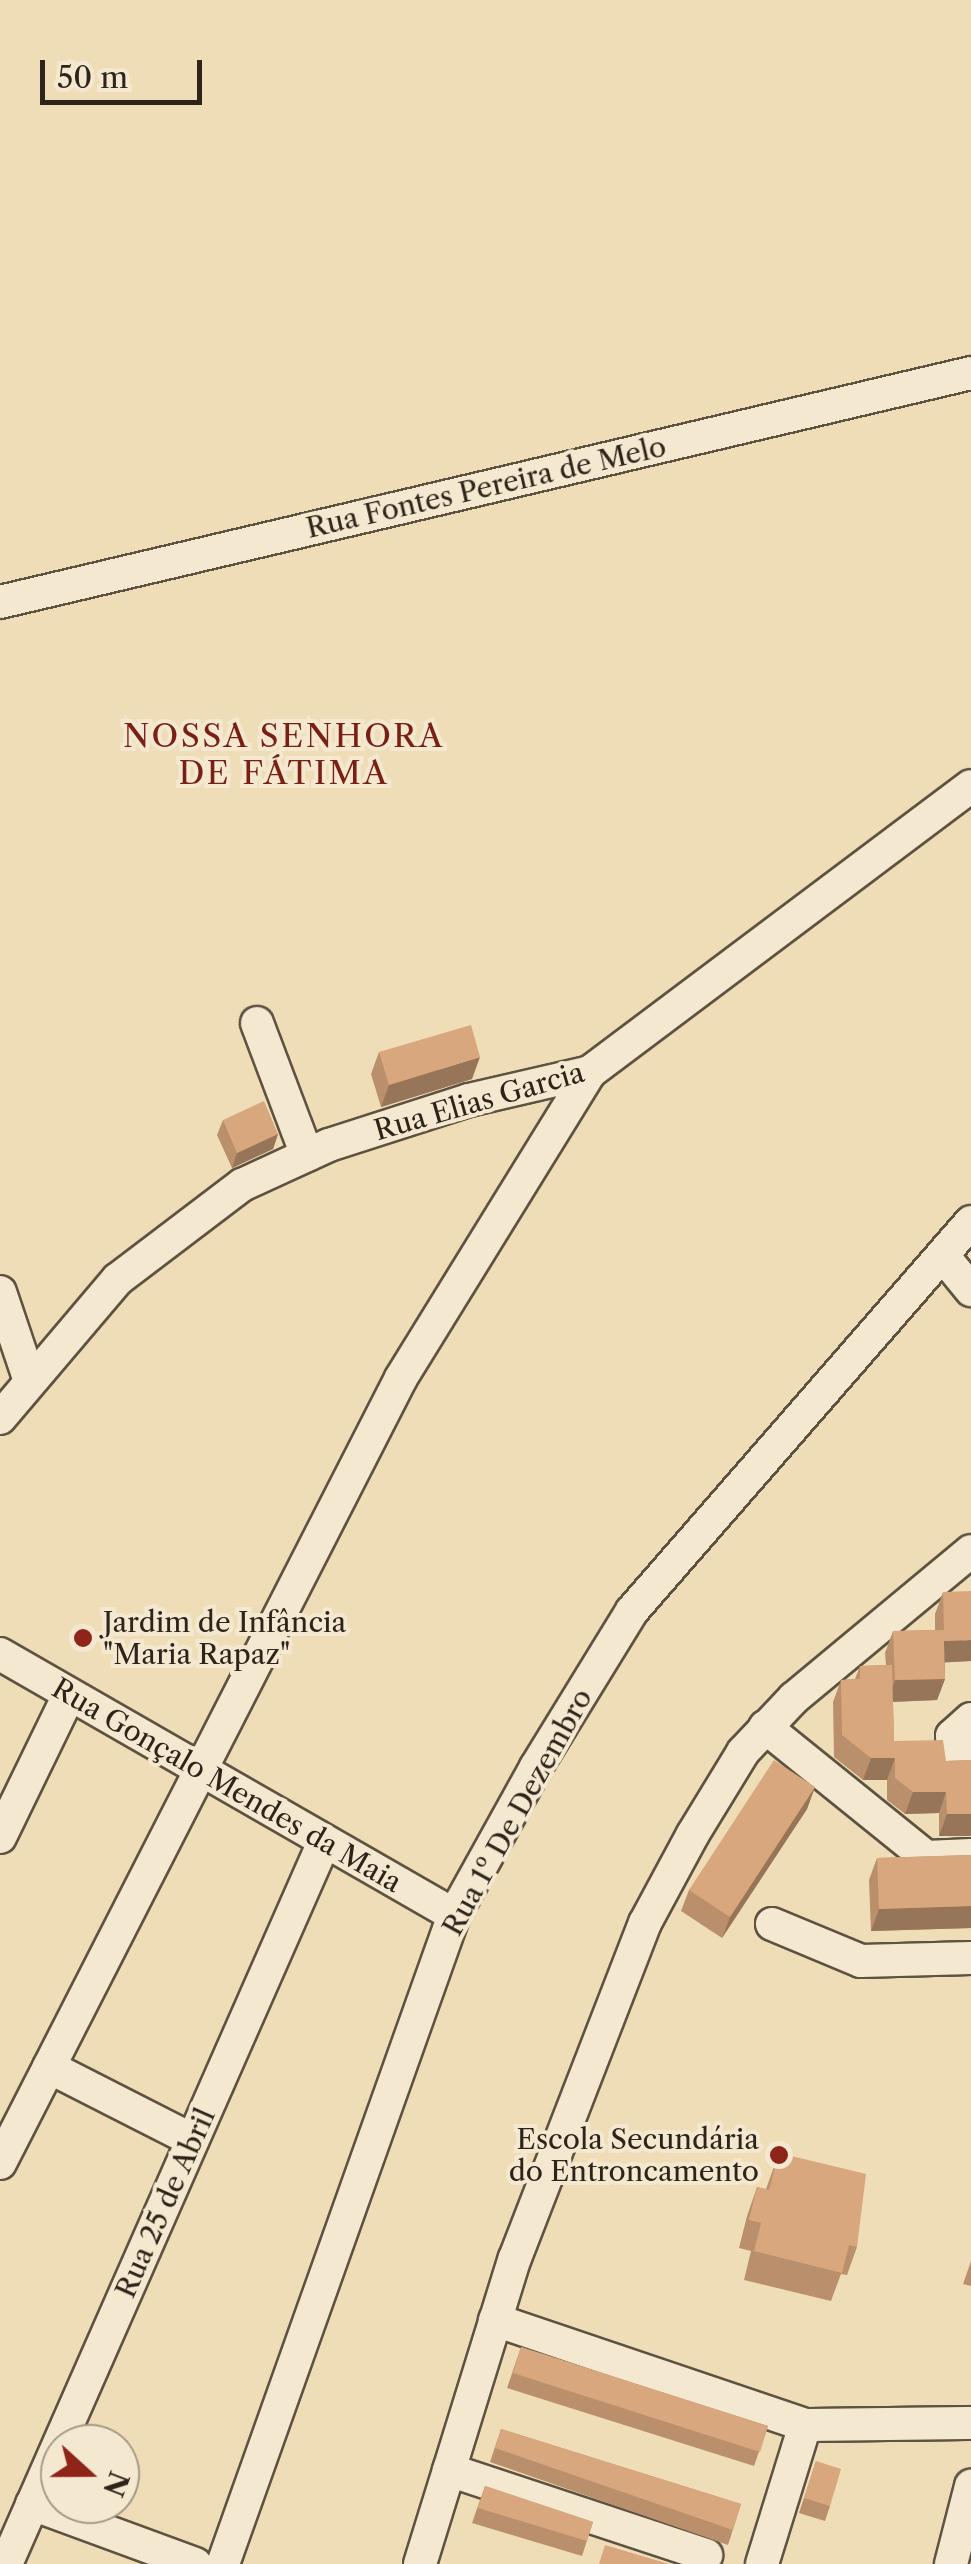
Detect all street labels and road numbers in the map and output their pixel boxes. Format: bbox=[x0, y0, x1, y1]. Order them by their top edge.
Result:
street label: Rua Fontes Pereira de Melo bbox=[303, 429, 669, 545]
street label: Rua Elias Garcia bbox=[370, 1055, 588, 1147]
street label: Rua Gonçalo Mendes da Maia bbox=[46, 1671, 408, 1899]
street label: Rua 1º De Dezembro bbox=[435, 1683, 599, 1941]
street label: Rua 25 de Abril bbox=[108, 2102, 222, 2304]

